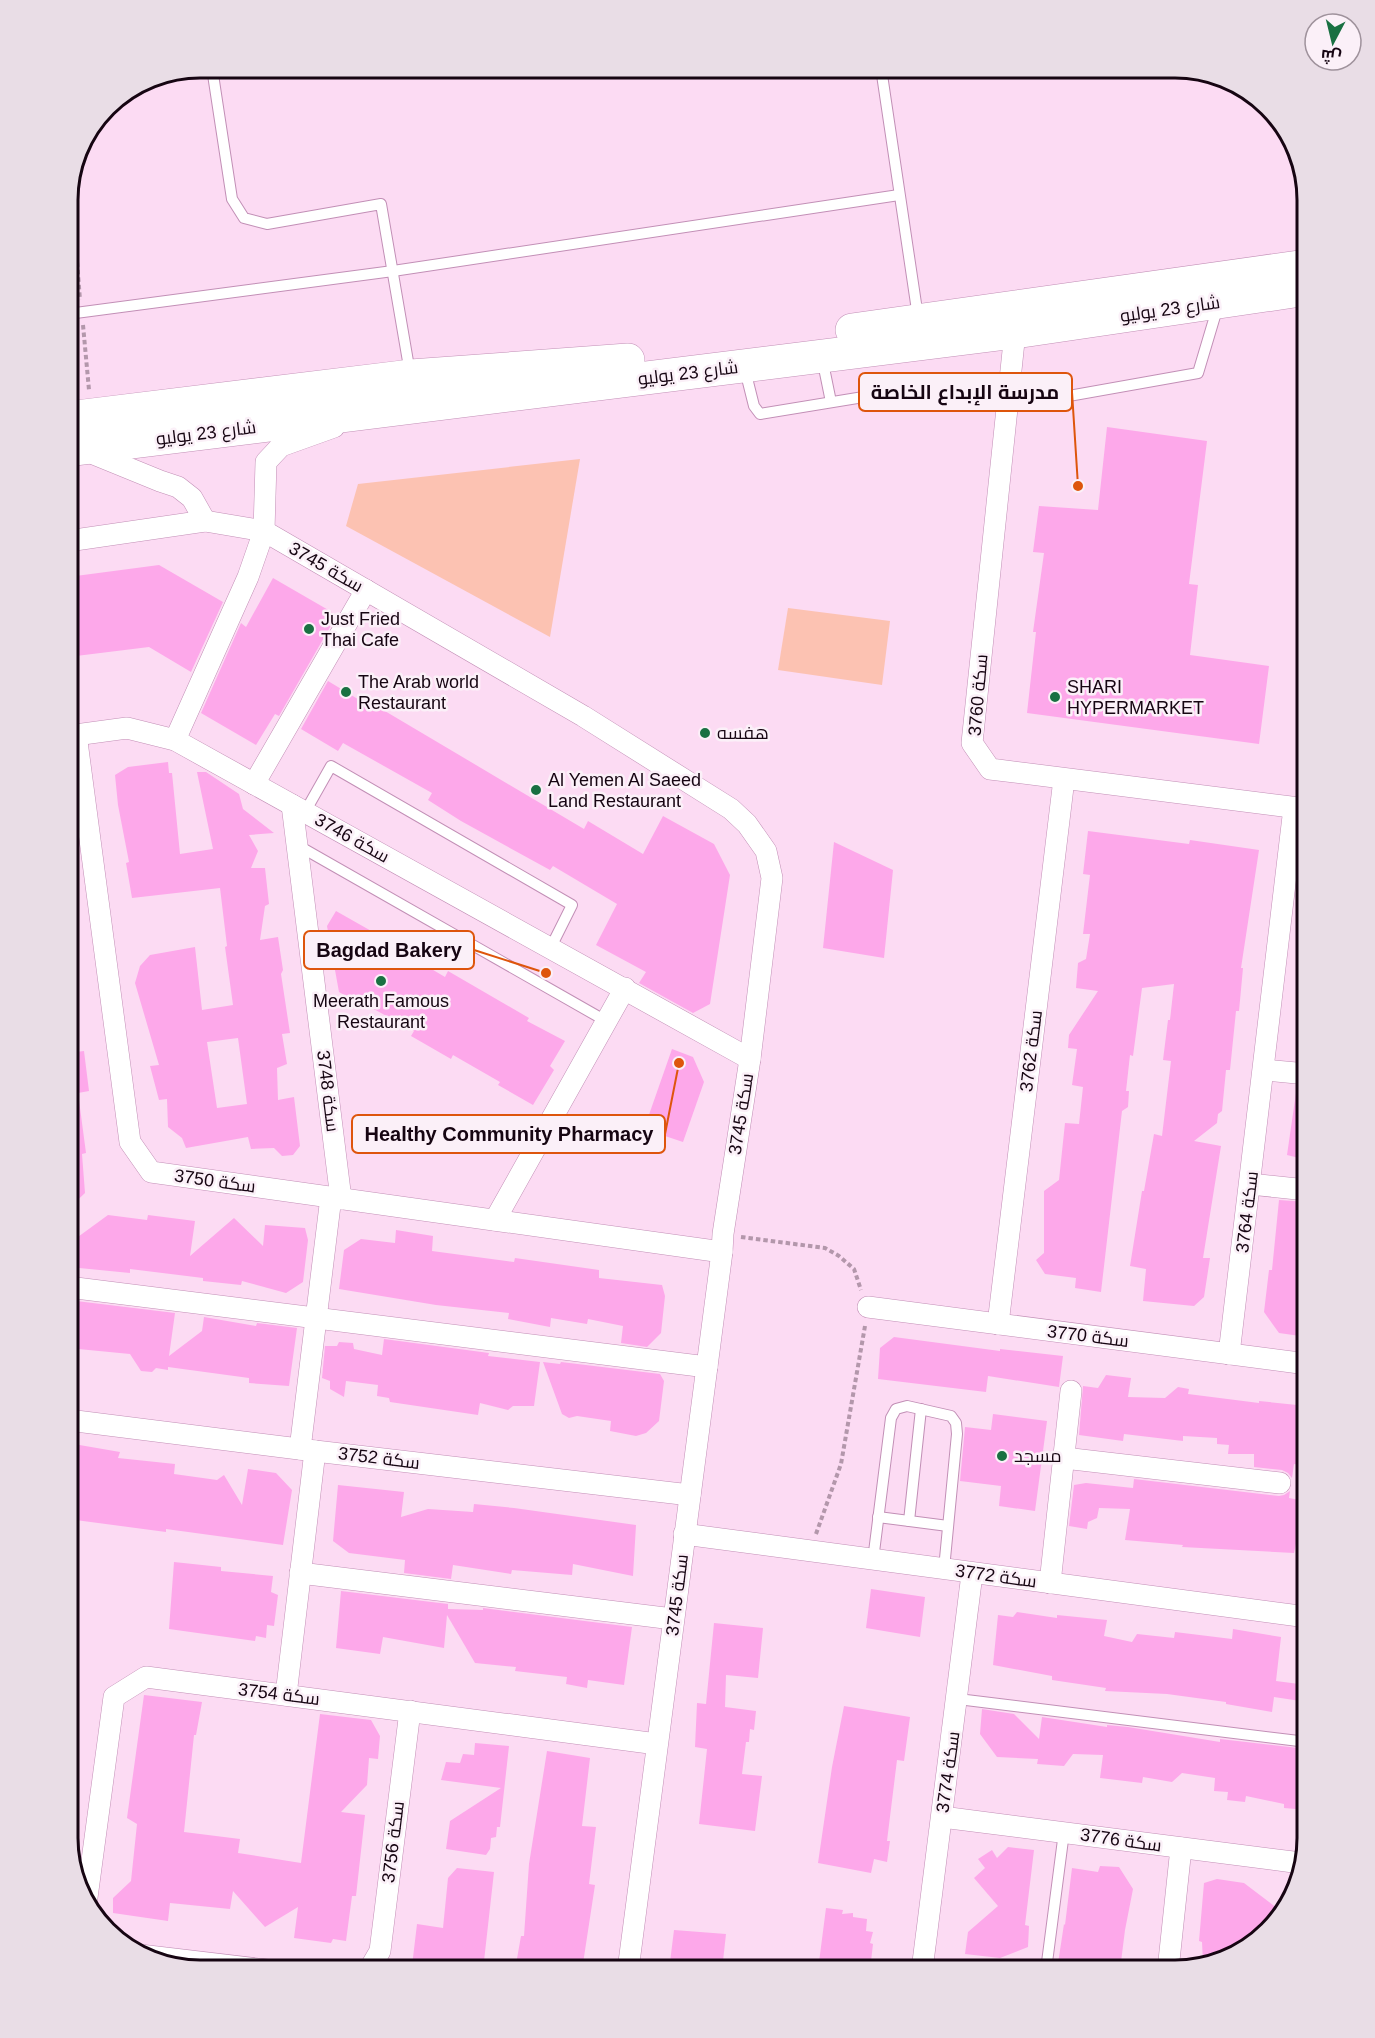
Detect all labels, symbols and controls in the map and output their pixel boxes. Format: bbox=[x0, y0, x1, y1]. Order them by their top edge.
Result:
north arrow bbox=[1303, 12, 1363, 72]
text: ش bbox=[1320, 46, 1343, 66]
street label: شارع 23 يوليو bbox=[1119, 292, 1222, 328]
street label: شارع 23 يوليو bbox=[637, 357, 739, 391]
callout: مدرسة الإبداع الخاصة bbox=[859, 373, 1072, 411]
text: مدرسة الإبداع الخاصة bbox=[871, 381, 1059, 406]
street label: شارع 23 يوليو bbox=[155, 417, 257, 451]
street label: سكة 3745 bbox=[285, 538, 367, 596]
place label: Just Fried Thai Cafe bbox=[321, 609, 400, 650]
marker: Just Fried Thai Cafe bbox=[302, 622, 316, 636]
street label: سكة 3760 bbox=[964, 653, 992, 737]
place label: The Arab world Restaurant bbox=[358, 672, 479, 713]
place label: SHARI HYPERMARKET bbox=[1067, 677, 1204, 718]
marker: The Arab world Restaurant bbox=[339, 685, 353, 699]
marker: SHARI HYPERMARKET bbox=[1048, 690, 1062, 704]
place label: هفسه bbox=[717, 723, 769, 743]
marker: هفسه bbox=[698, 726, 712, 740]
place label: Al Yemen Al Saeed Land Restaurant bbox=[548, 770, 701, 811]
marker: Al Yemen Al Saeed Land Restaurant bbox=[529, 783, 543, 797]
street label: سكة 3746 bbox=[311, 809, 393, 867]
callout: Bagdad Bakery bbox=[304, 931, 474, 969]
text: Bagdad Bakery bbox=[316, 939, 463, 961]
marker: Meerath Famous Restaurant bbox=[374, 974, 388, 988]
place label: Meerath Famous Restaurant bbox=[313, 991, 449, 1032]
street label: سكة 3762 bbox=[1016, 1009, 1046, 1093]
street label: سكة 3748 bbox=[313, 1049, 343, 1133]
street label: سكة 3745 bbox=[725, 1072, 757, 1156]
callout: Healthy Community Pharmacy bbox=[352, 1115, 665, 1153]
text: Healthy Community Pharmacy bbox=[365, 1123, 654, 1145]
street label: سكة 3750 bbox=[173, 1165, 257, 1197]
street label: سكة 3764 bbox=[1232, 1170, 1262, 1254]
street label: سكة 3770 bbox=[1046, 1321, 1130, 1351]
street label: سكة 3752 bbox=[337, 1443, 421, 1473]
place label: مسجد bbox=[1014, 1446, 1062, 1466]
marker: مسجد bbox=[995, 1449, 1009, 1463]
street label: سكة 3745 bbox=[662, 1553, 692, 1637]
street label: سكة 3772 bbox=[954, 1560, 1038, 1592]
street label: سكة 3754 bbox=[237, 1679, 321, 1709]
street label: سكة 3774 bbox=[932, 1730, 964, 1814]
street label: سكة 3756 bbox=[378, 1800, 408, 1884]
street label: سكة 3776 bbox=[1079, 1824, 1163, 1856]

